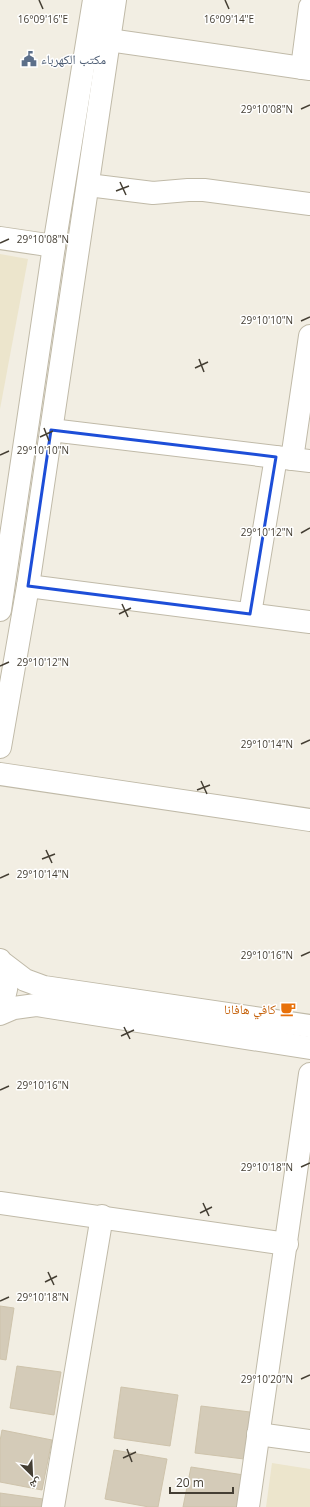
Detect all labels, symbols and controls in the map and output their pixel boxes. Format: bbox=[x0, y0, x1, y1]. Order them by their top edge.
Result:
text: 16°09'16"E bbox=[18, 12, 68, 26]
text: 16°09'14"E bbox=[204, 12, 254, 26]
public building icon: مكتب الكهرباء bbox=[20, 50, 38, 68]
place label: مكتب الكهرباء bbox=[41, 50, 106, 68]
text: 29°10'08"N bbox=[241, 102, 293, 116]
text: 29°10'08"N bbox=[17, 232, 69, 246]
text: 29°10'10"N bbox=[241, 313, 293, 327]
text: 29°10'10"N bbox=[17, 443, 69, 457]
text: 29°10'12"N bbox=[241, 525, 293, 539]
text: 29°10'12"N bbox=[17, 655, 69, 669]
text: 29°10'14"N bbox=[241, 737, 293, 751]
text: 29°10'14"N bbox=[17, 867, 69, 881]
text: 29°10'16"N bbox=[241, 948, 293, 962]
place label: كافي هافانا bbox=[224, 1000, 277, 1020]
cafe icon: كافي هافانا bbox=[279, 1000, 297, 1018]
text: 29°10'16"N bbox=[17, 1078, 69, 1092]
text: 29°10'18"N bbox=[241, 1160, 293, 1174]
text: 29°10'18"N bbox=[17, 1290, 69, 1304]
text: 29°10'20"N bbox=[241, 1372, 293, 1386]
north arrow bbox=[12, 1455, 52, 1495]
scale bar bbox=[170, 1469, 233, 1495]
text: ش bbox=[27, 1474, 45, 1494]
text: 20 m bbox=[176, 1474, 204, 1491]

